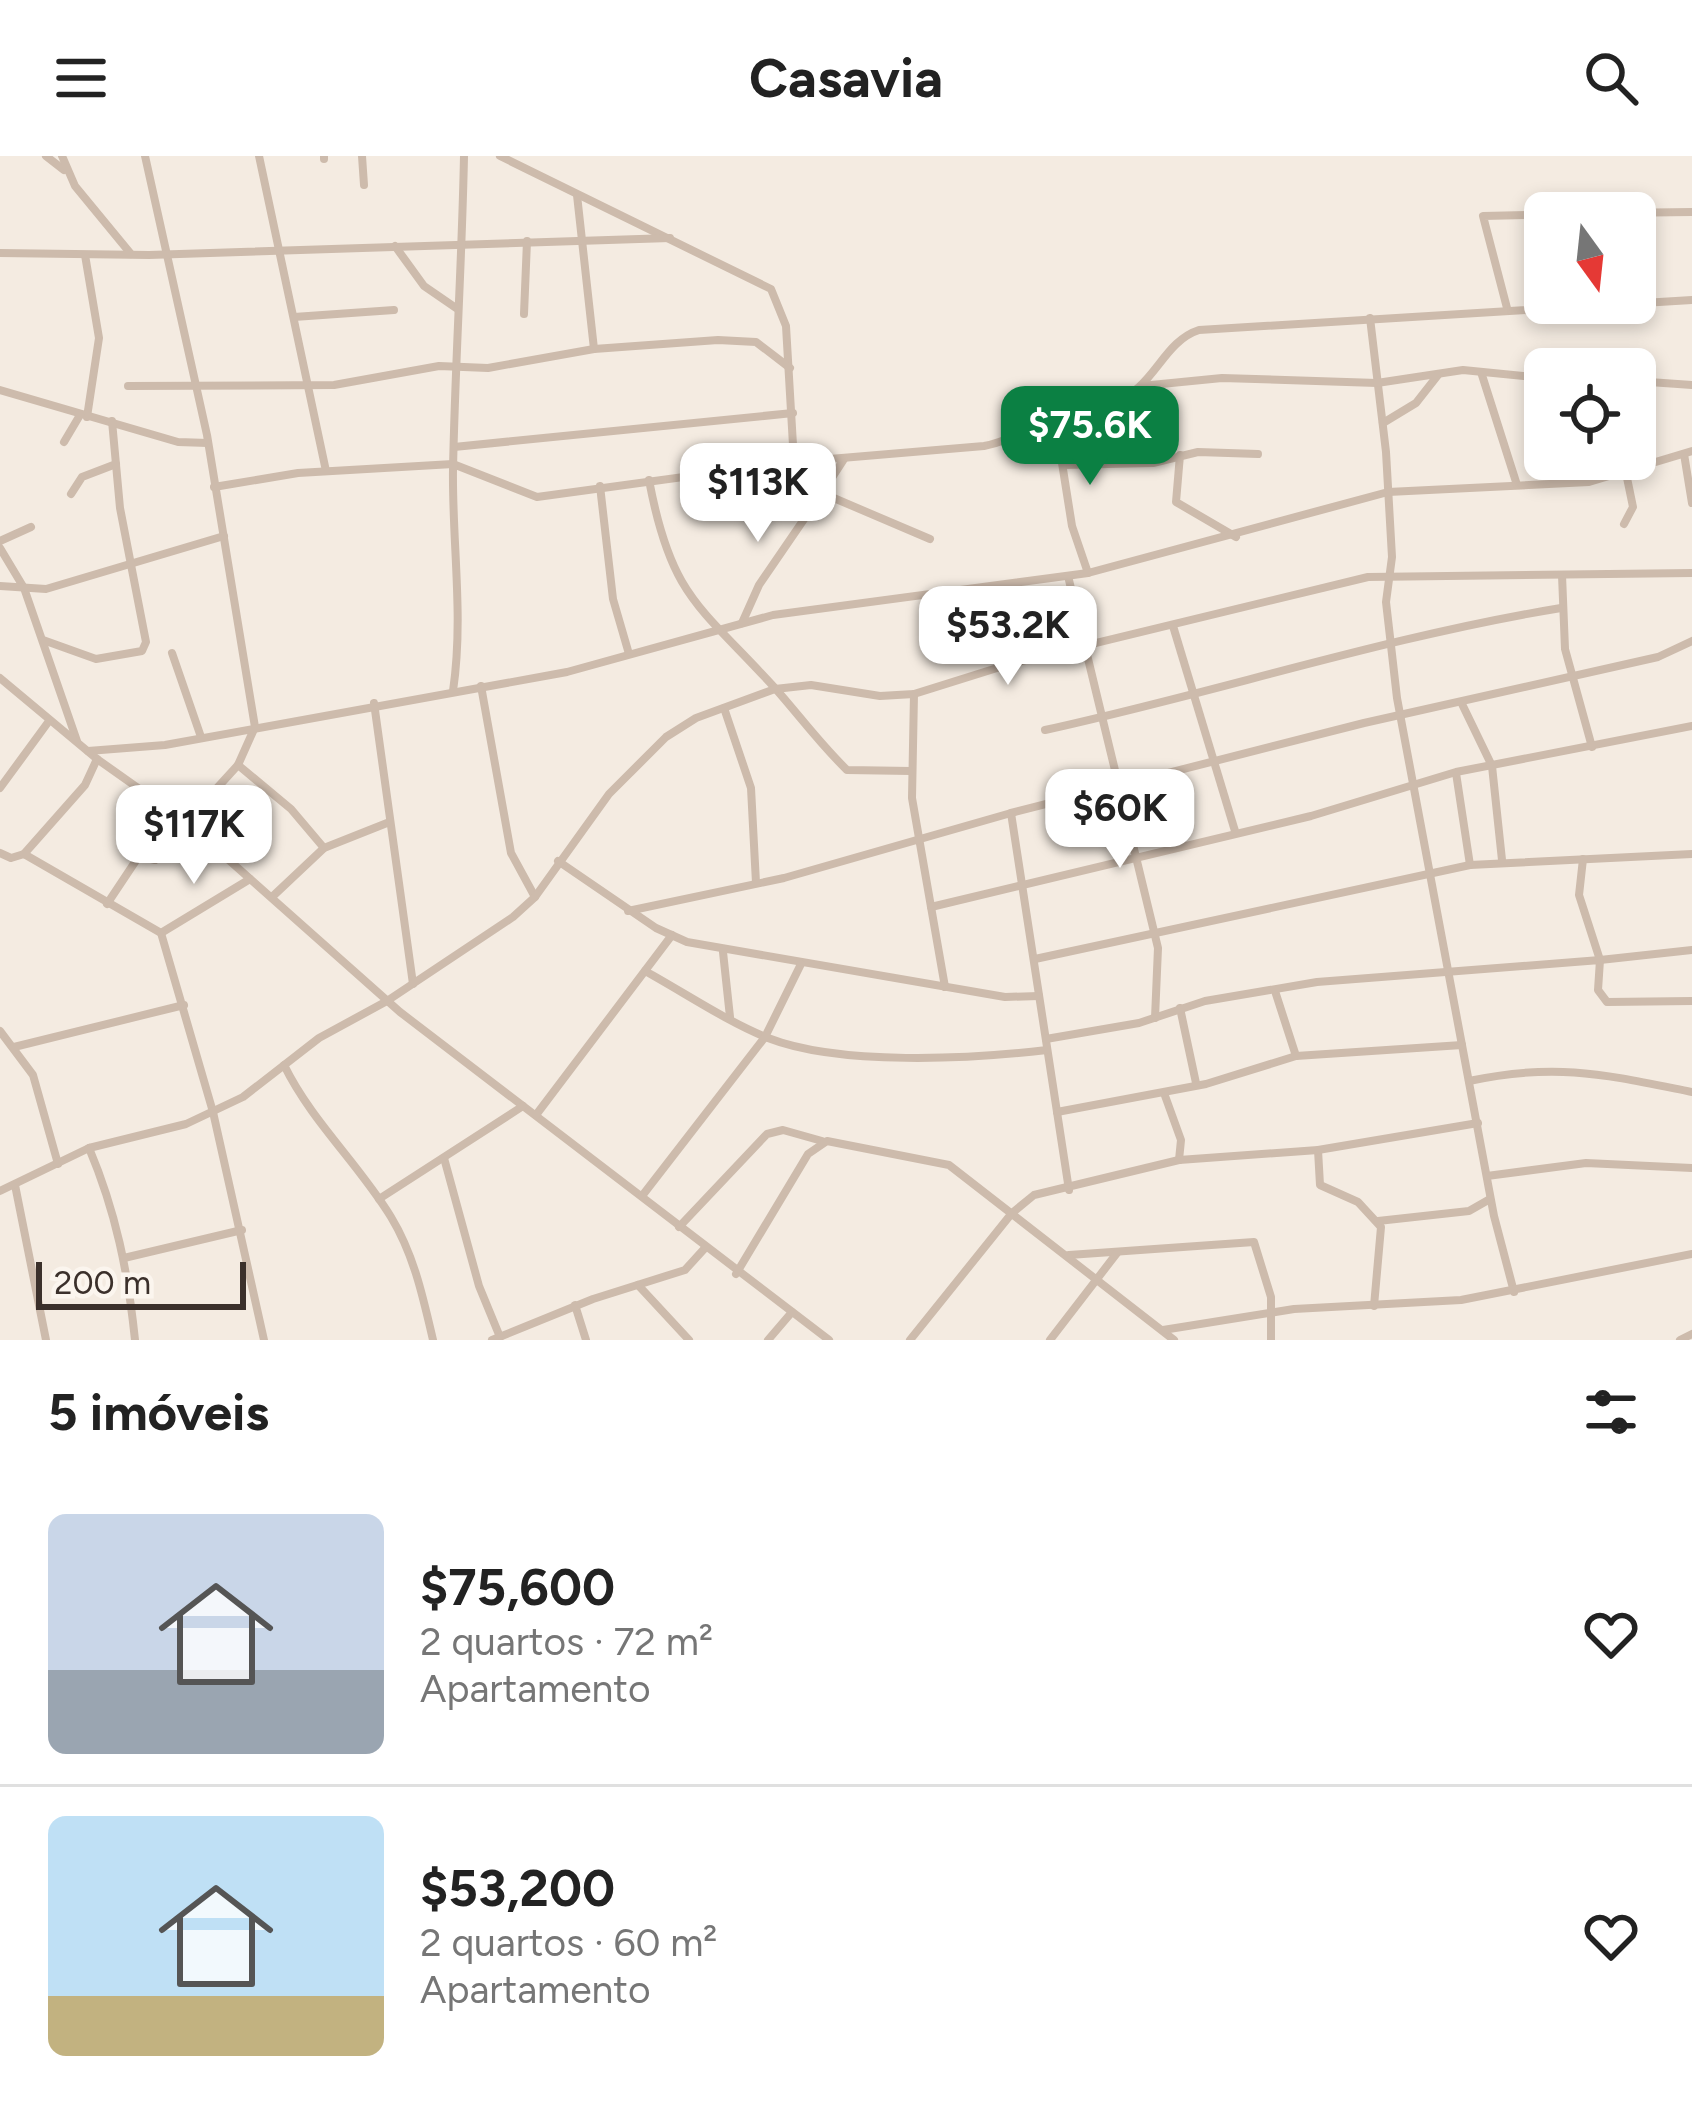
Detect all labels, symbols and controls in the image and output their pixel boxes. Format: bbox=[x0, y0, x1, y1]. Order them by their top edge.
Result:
icon: menu bbox=[48, 45, 114, 111]
icon: search bbox=[1578, 45, 1644, 111]
text: Casavia bbox=[749, 46, 943, 111]
north arrow bbox=[1524, 192, 1656, 324]
map controls bbox=[1524, 192, 1656, 480]
button: locate bbox=[1524, 348, 1656, 480]
pin: $75.6K bbox=[992, 386, 1188, 488]
text: $75.6K bbox=[1028, 401, 1152, 448]
pin: $113K bbox=[674, 443, 842, 545]
text: $113K bbox=[707, 458, 809, 505]
pin: $53.2K bbox=[910, 586, 1106, 688]
text: $53.2K bbox=[946, 601, 1070, 648]
pin: $60K bbox=[1049, 769, 1191, 871]
text: $60K bbox=[1072, 784, 1168, 831]
pin: $117K bbox=[110, 785, 278, 887]
text: $117K bbox=[143, 800, 245, 847]
scale bar bbox=[36, 1256, 246, 1309]
text: 200 m bbox=[54, 1263, 151, 1302]
icon: filters bbox=[1578, 1379, 1644, 1445]
text: 5 imóveis bbox=[48, 1382, 269, 1443]
text: $75,600 bbox=[420, 1557, 615, 1618]
icon: home bbox=[144, 1562, 288, 1706]
icon: heart bbox=[1578, 1601, 1644, 1667]
text: 2 quartos · 72 m² bbox=[420, 1618, 713, 1665]
text: Apartamento bbox=[420, 1665, 651, 1712]
text: $53,200 bbox=[420, 1858, 615, 1919]
icon: home bbox=[144, 1864, 288, 2008]
icon: heart bbox=[1578, 1903, 1644, 1969]
text: 2 quartos · 60 m² bbox=[420, 1919, 717, 1966]
text: Apartamento bbox=[420, 1966, 651, 2013]

